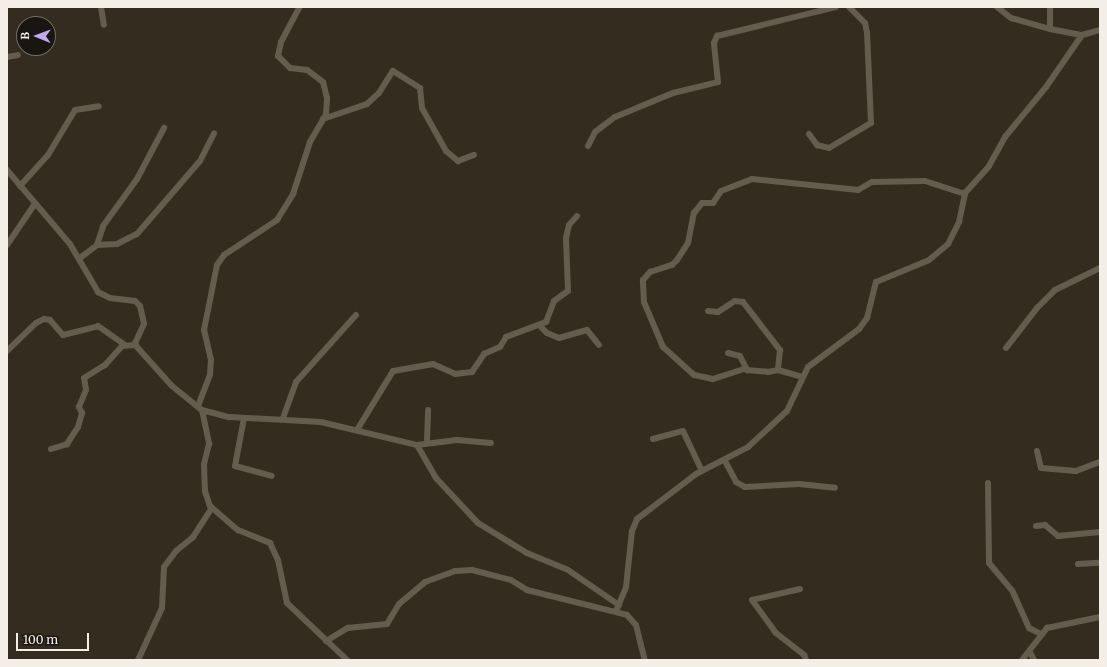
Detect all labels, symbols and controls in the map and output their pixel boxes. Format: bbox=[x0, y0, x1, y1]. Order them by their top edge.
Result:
north arrow bbox=[16, 16, 56, 56]
text: B bbox=[18, 32, 32, 40]
scale bar bbox=[18, 625, 91, 651]
text: 100 m bbox=[23, 632, 58, 647]

